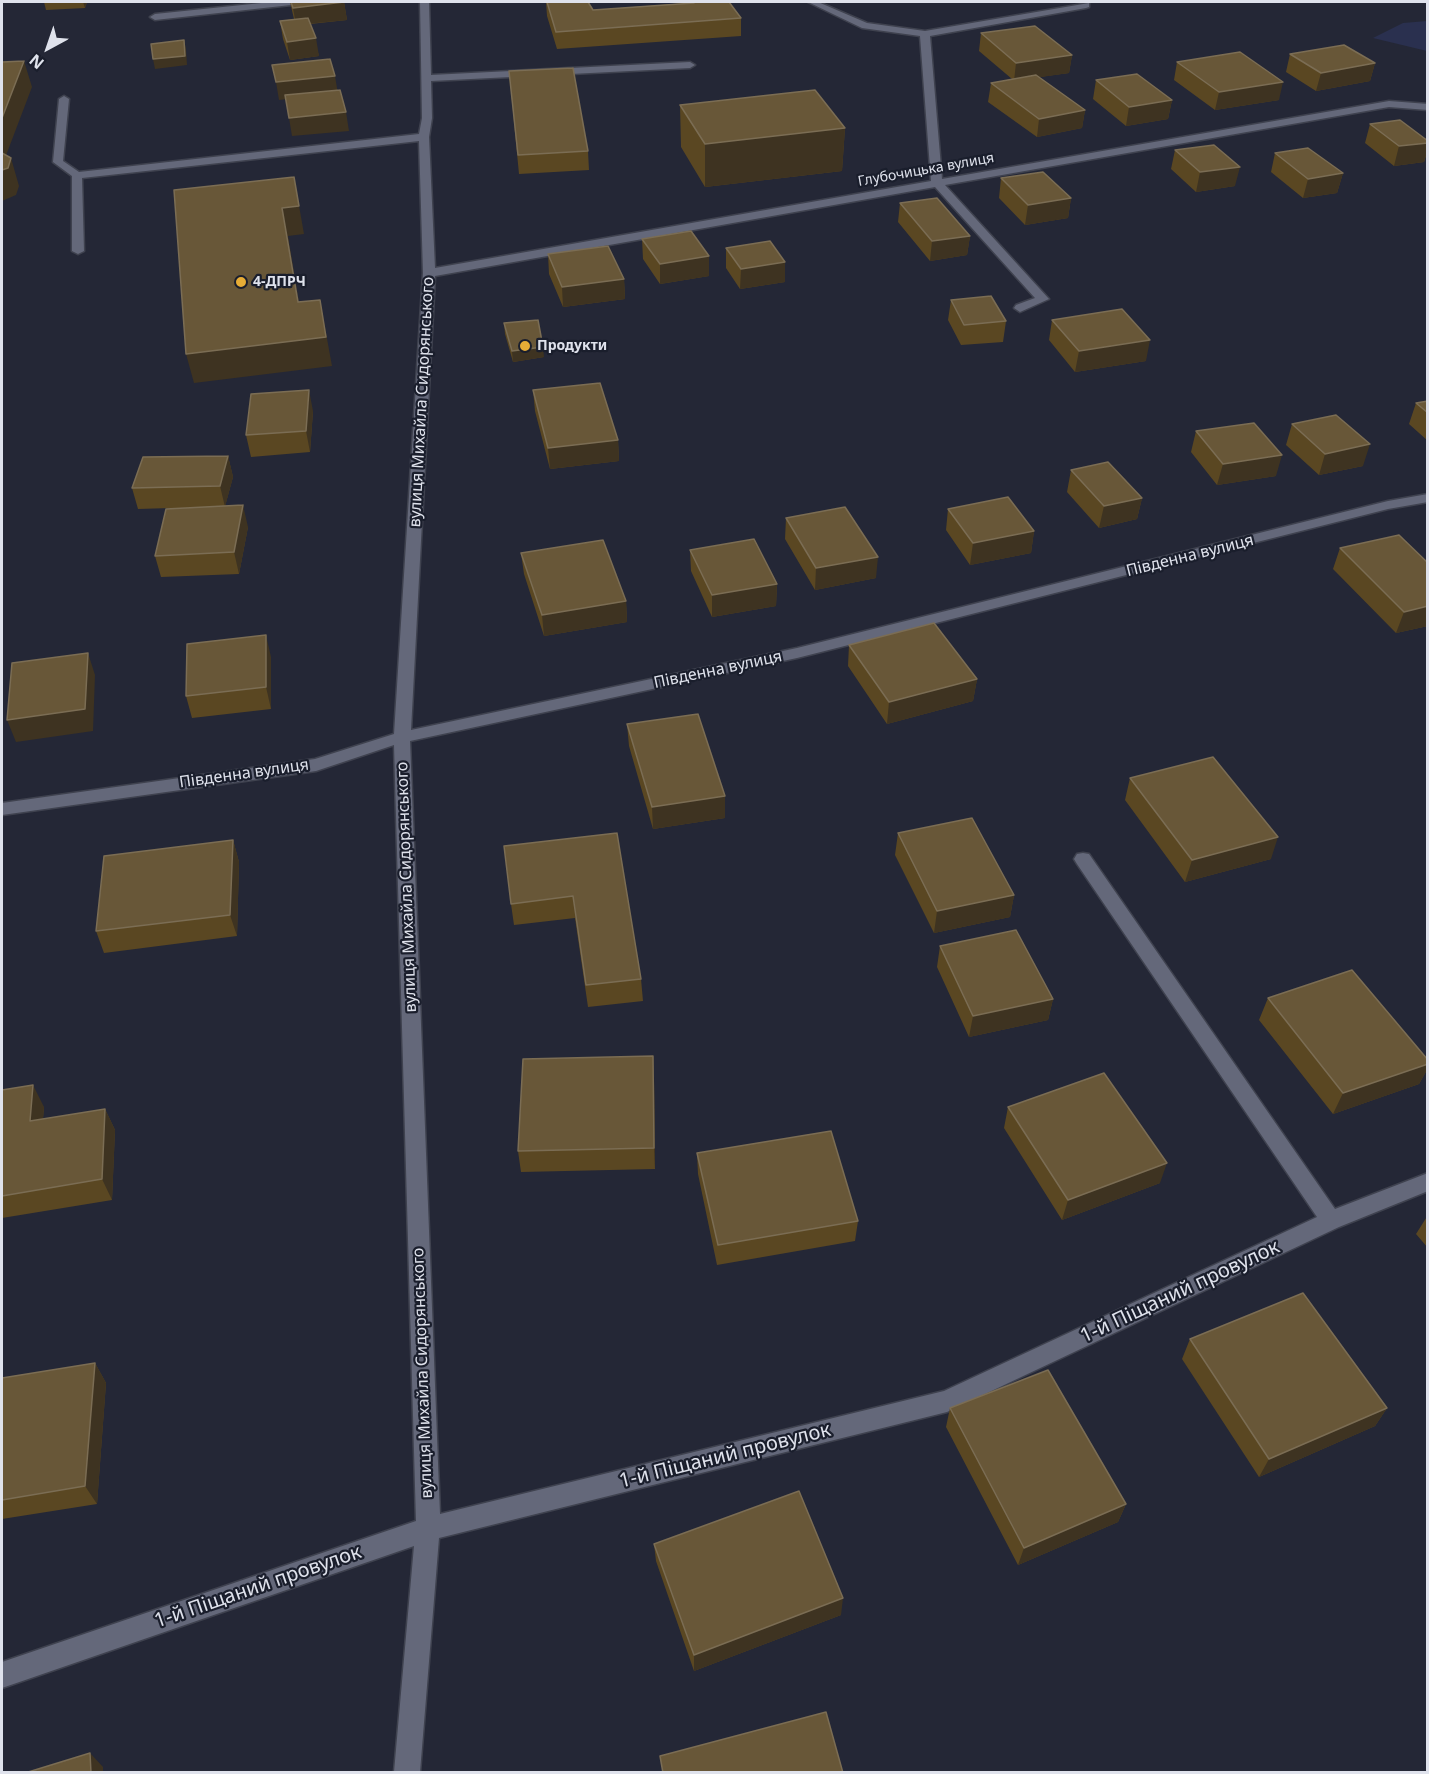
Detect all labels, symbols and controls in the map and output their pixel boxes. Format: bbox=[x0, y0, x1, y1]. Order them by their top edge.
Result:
north arrow bbox=[18, 18, 78, 78]
text: N bbox=[24, 49, 48, 74]
street label: Глубочицька вулиця bbox=[857, 150, 995, 190]
place label: 4-ДПРЧ bbox=[253, 274, 306, 290]
marker: 4-ДПРЧ bbox=[234, 275, 248, 289]
street label: вулиця Михайла Сидорянського bbox=[406, 276, 438, 528]
place label: Продукти bbox=[537, 338, 607, 354]
marker: Продукти bbox=[518, 339, 532, 353]
street label: Південна вулиця bbox=[1124, 531, 1256, 581]
street label: Південна вулиця bbox=[652, 647, 784, 693]
street label: Південна вулиця bbox=[178, 755, 310, 793]
street label: вулиця Михайла Сидорянського bbox=[393, 761, 421, 1013]
street label: 1-й Піщаний провулок bbox=[1076, 1235, 1284, 1349]
street label: вулиця Михайла Сидорянського bbox=[409, 1247, 437, 1499]
street label: 1-й Піщаний провулок bbox=[617, 1418, 833, 1494]
street label: 1-й Піщаний провулок bbox=[151, 1540, 365, 1634]

